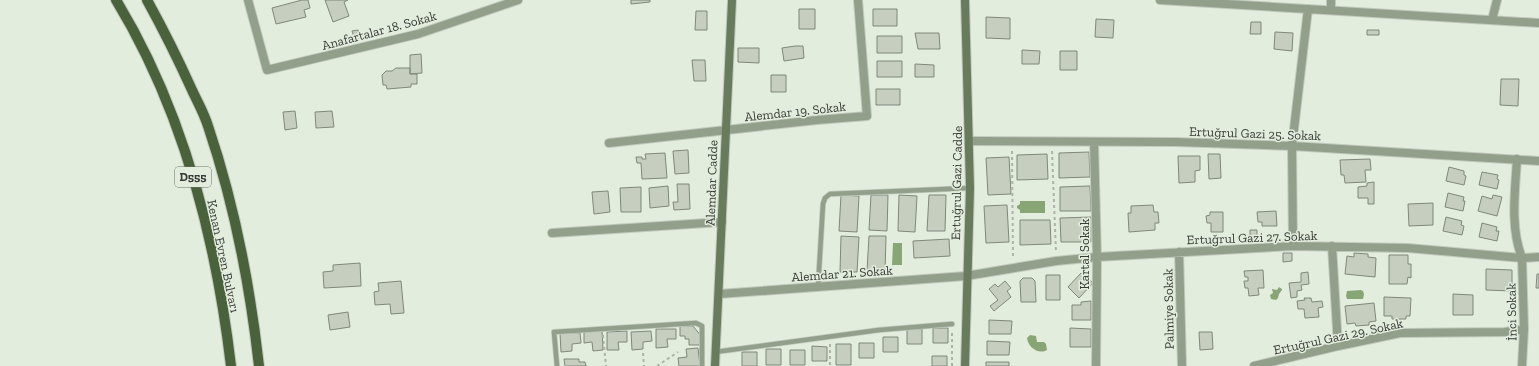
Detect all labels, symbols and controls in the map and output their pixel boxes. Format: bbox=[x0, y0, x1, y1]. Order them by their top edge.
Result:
street label: Anafartalar 18. Sokak bbox=[320, 8, 438, 53]
street label: Alemdar 19. Sokak bbox=[744, 99, 847, 124]
street label: Ertuğrul Gazi 25. Sokak bbox=[1189, 124, 1321, 143]
street label: Ertuğrul Gazi Cadde bbox=[948, 126, 965, 240]
street label: Alemdar Cadde bbox=[703, 140, 720, 226]
road number: D555 bbox=[175, 167, 211, 187]
street label: Kenan Evren Bulvarı bbox=[204, 198, 243, 314]
street label: Kartal Sokak bbox=[1077, 218, 1092, 290]
street label: Ertuğrul Gazi 27. Sokak bbox=[1186, 228, 1318, 247]
street label: Alemdar 21. Sokak bbox=[791, 262, 893, 285]
street label: Palmiye Sokak bbox=[1160, 268, 1177, 349]
street label: İnci Sokak bbox=[1503, 283, 1520, 341]
street label: Ertuğrul Gazi 29. Sokak bbox=[1272, 315, 1404, 358]

